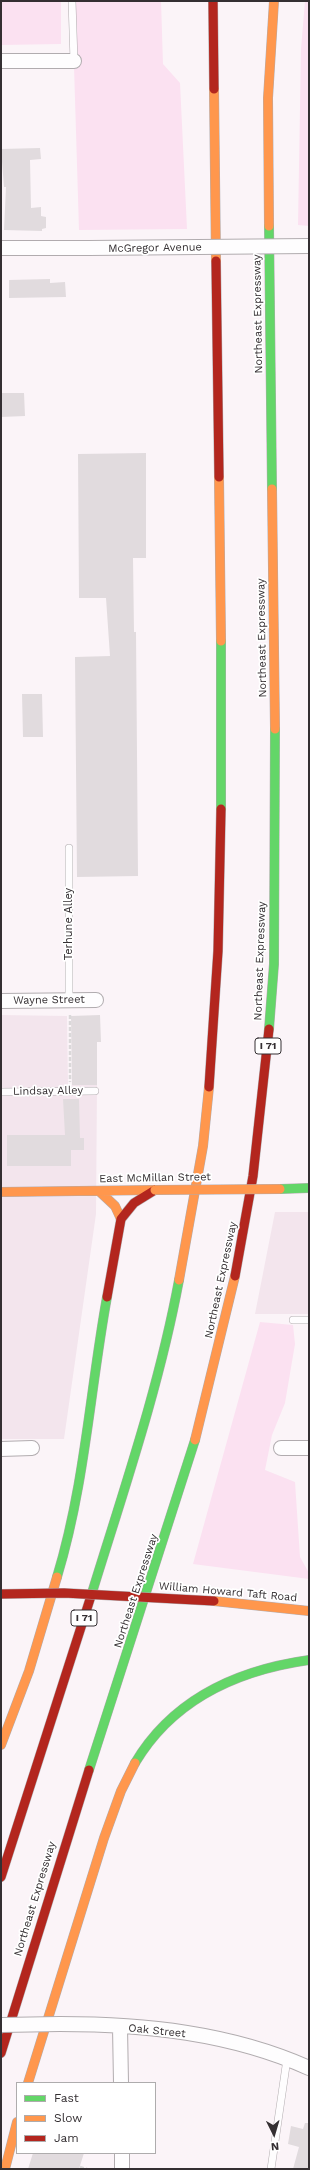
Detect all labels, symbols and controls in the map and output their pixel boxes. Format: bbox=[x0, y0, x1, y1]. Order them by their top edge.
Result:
street label: McGregor Avenue bbox=[108, 241, 202, 255]
street label: Northeast Expressway bbox=[250, 254, 266, 374]
street label: Northeast Expressway bbox=[254, 578, 270, 698]
street label: Terhune Alley bbox=[62, 888, 76, 960]
street label: Northeast Expressway bbox=[251, 901, 269, 1021]
street label: Wayne Street bbox=[13, 993, 85, 1007]
road number: I 71 bbox=[255, 1038, 281, 1054]
street label: Lindsay Alley bbox=[13, 1084, 83, 1098]
street label: East McMillan Street bbox=[99, 1170, 211, 1186]
street label: Northeast Expressway bbox=[202, 1220, 240, 1340]
street label: Northeast Expressway bbox=[111, 1532, 161, 1650]
street label: William Howard Taft Road bbox=[158, 1579, 298, 1605]
road number: I 71 bbox=[71, 1610, 97, 1626]
street label: Northeast Expressway bbox=[11, 1840, 59, 1958]
street label: Oak Street bbox=[128, 2021, 186, 2041]
legend bbox=[16, 2082, 156, 2154]
text: Fast bbox=[54, 2091, 79, 2105]
text: Slow bbox=[54, 2111, 82, 2125]
north arrow bbox=[254, 2114, 294, 2154]
text: Jam bbox=[54, 2131, 79, 2145]
text: N bbox=[270, 2140, 280, 2153]

